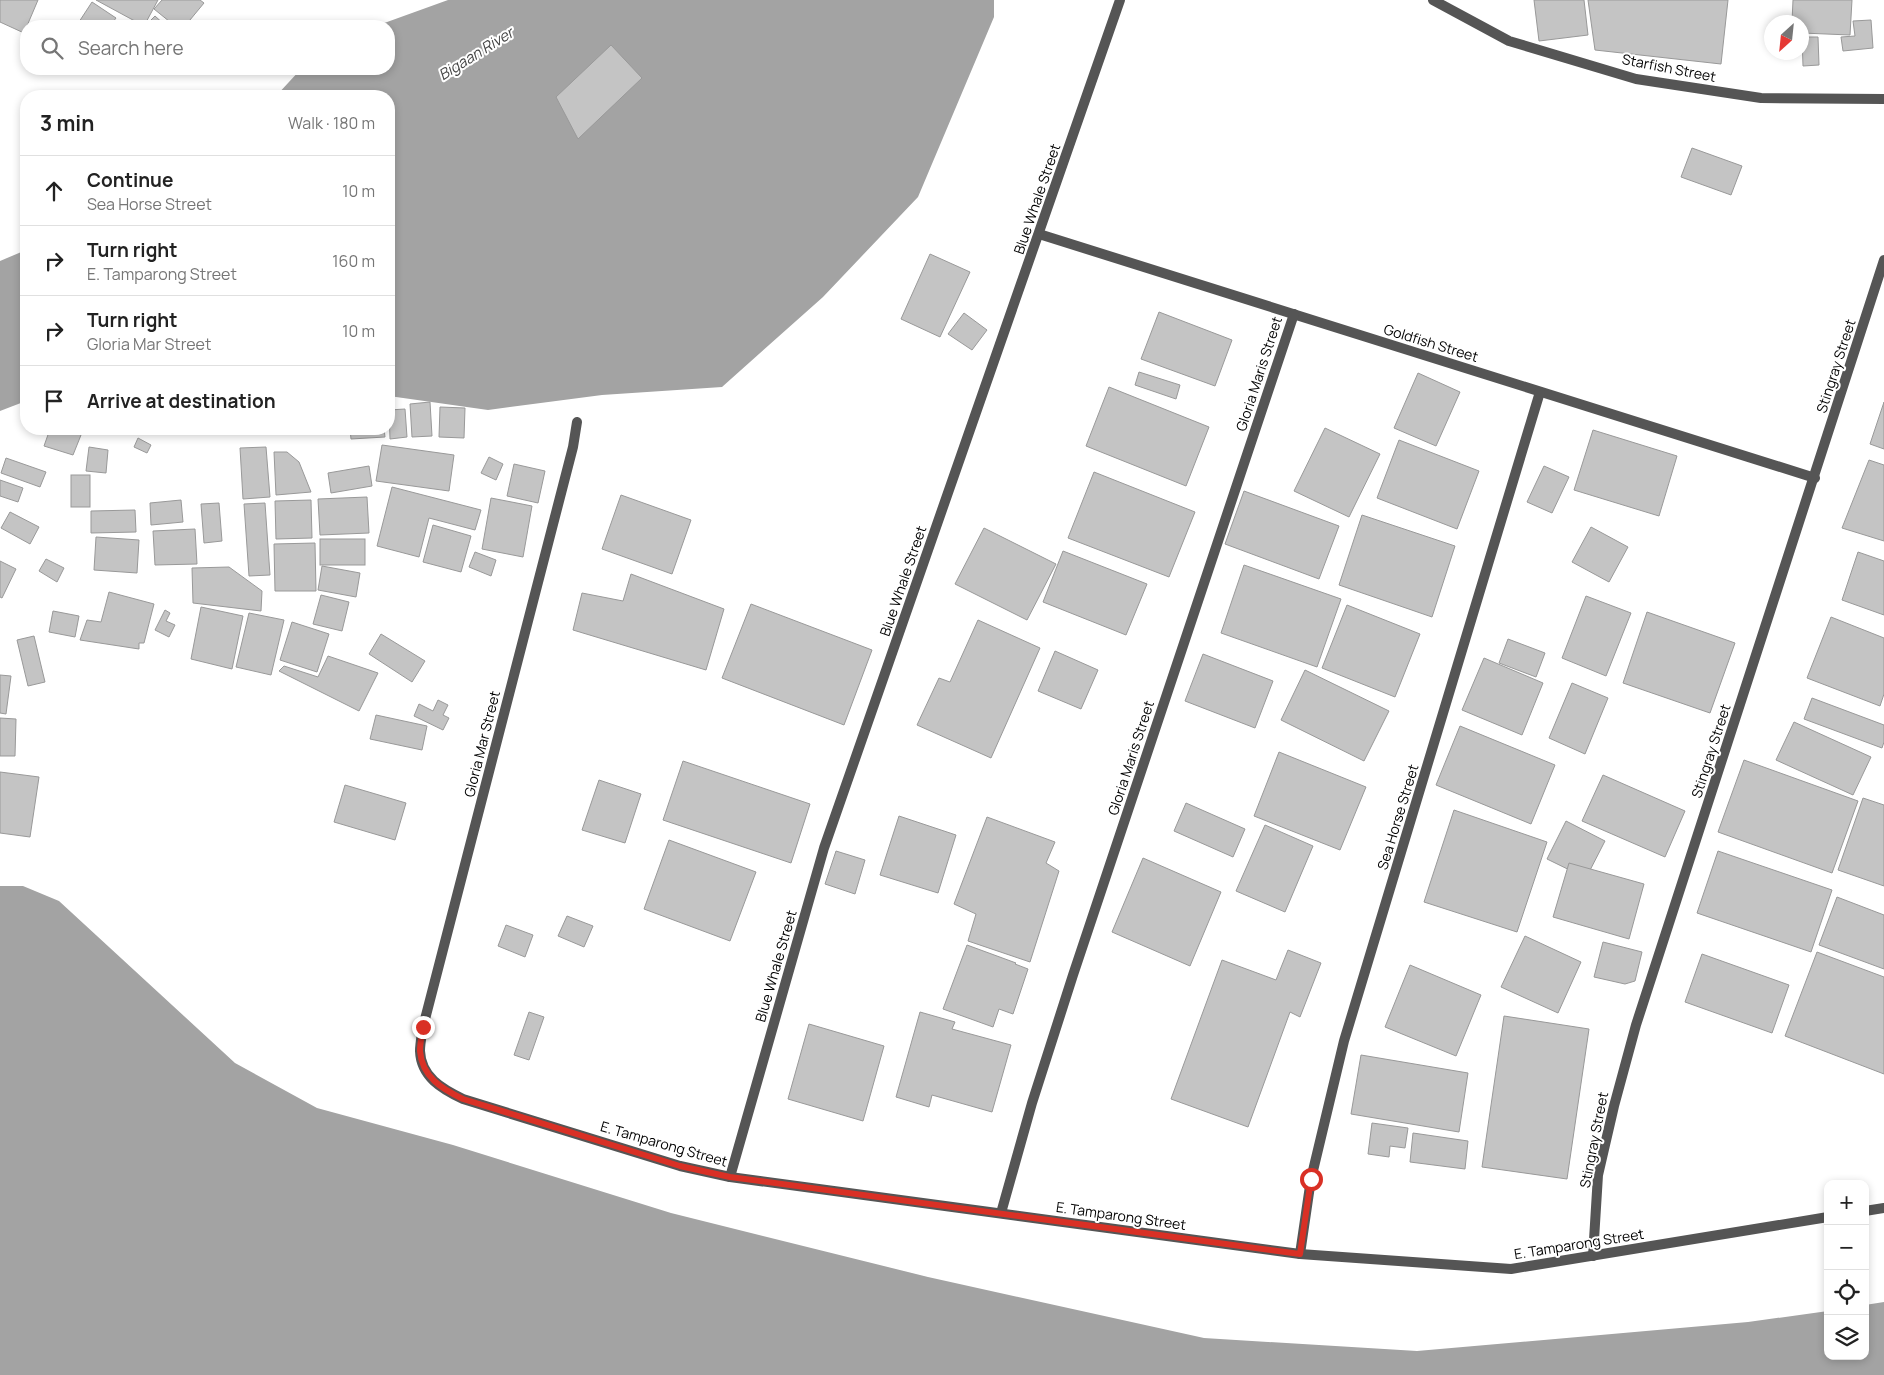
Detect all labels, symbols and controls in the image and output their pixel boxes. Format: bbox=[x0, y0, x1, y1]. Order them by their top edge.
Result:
north arrow bbox=[1764, 15, 1809, 60]
search box bbox=[20, 20, 395, 75]
water label: Bigaan River bbox=[434, 21, 519, 85]
icon: search bbox=[38, 34, 66, 62]
text: Search here bbox=[78, 35, 184, 61]
street label: Starfish Street bbox=[1621, 49, 1718, 86]
text: 3 min bbox=[40, 109, 94, 137]
text: Walk · 180 m bbox=[288, 112, 375, 134]
street label: Blue Whale Street bbox=[1009, 141, 1064, 257]
text: Continue bbox=[87, 167, 173, 193]
icon: ahead bbox=[40, 177, 68, 205]
text: 10 m bbox=[342, 180, 375, 202]
text: Sea Horse Street bbox=[87, 193, 212, 215]
text: Turn right bbox=[87, 237, 177, 263]
icon: right bbox=[40, 247, 68, 275]
text: 160 m bbox=[332, 250, 375, 272]
text: E. Tamparong Street bbox=[87, 263, 237, 285]
text: Turn right bbox=[87, 307, 177, 333]
street label: Gloria Maris Street bbox=[1231, 314, 1286, 434]
street label: Stingray Street bbox=[1811, 316, 1860, 415]
icon: right bbox=[40, 317, 68, 345]
street label: Goldfish Street bbox=[1382, 319, 1481, 366]
text: 10 m bbox=[342, 320, 375, 342]
text: Gloria Mar Street bbox=[87, 333, 211, 355]
icon: arrive bbox=[40, 387, 68, 415]
text: Arrive at destination bbox=[87, 388, 276, 414]
street label: Blue Whale Street bbox=[875, 523, 930, 639]
street label: Gloria Mar Street bbox=[459, 688, 504, 799]
street label: Gloria Maris Street bbox=[1103, 698, 1158, 818]
street label: Stingray Street bbox=[1686, 701, 1735, 800]
street label: Sea Horse Street bbox=[1372, 761, 1423, 872]
street label: Blue Whale Street bbox=[750, 907, 801, 1024]
route end bbox=[412, 1016, 435, 1039]
street label: Stingray Street bbox=[1575, 1090, 1612, 1190]
street label: E. Tamparong Street bbox=[598, 1116, 730, 1171]
route start bbox=[1300, 1168, 1323, 1191]
map controls bbox=[1824, 1180, 1869, 1360]
button: + bbox=[1824, 1180, 1869, 1225]
street label: E. Tamparong Street bbox=[1055, 1197, 1188, 1234]
street label: E. Tamparong Street bbox=[1513, 1224, 1646, 1263]
button: − bbox=[1824, 1225, 1869, 1270]
button: locate bbox=[1824, 1270, 1869, 1315]
button: layers bbox=[1824, 1315, 1869, 1360]

